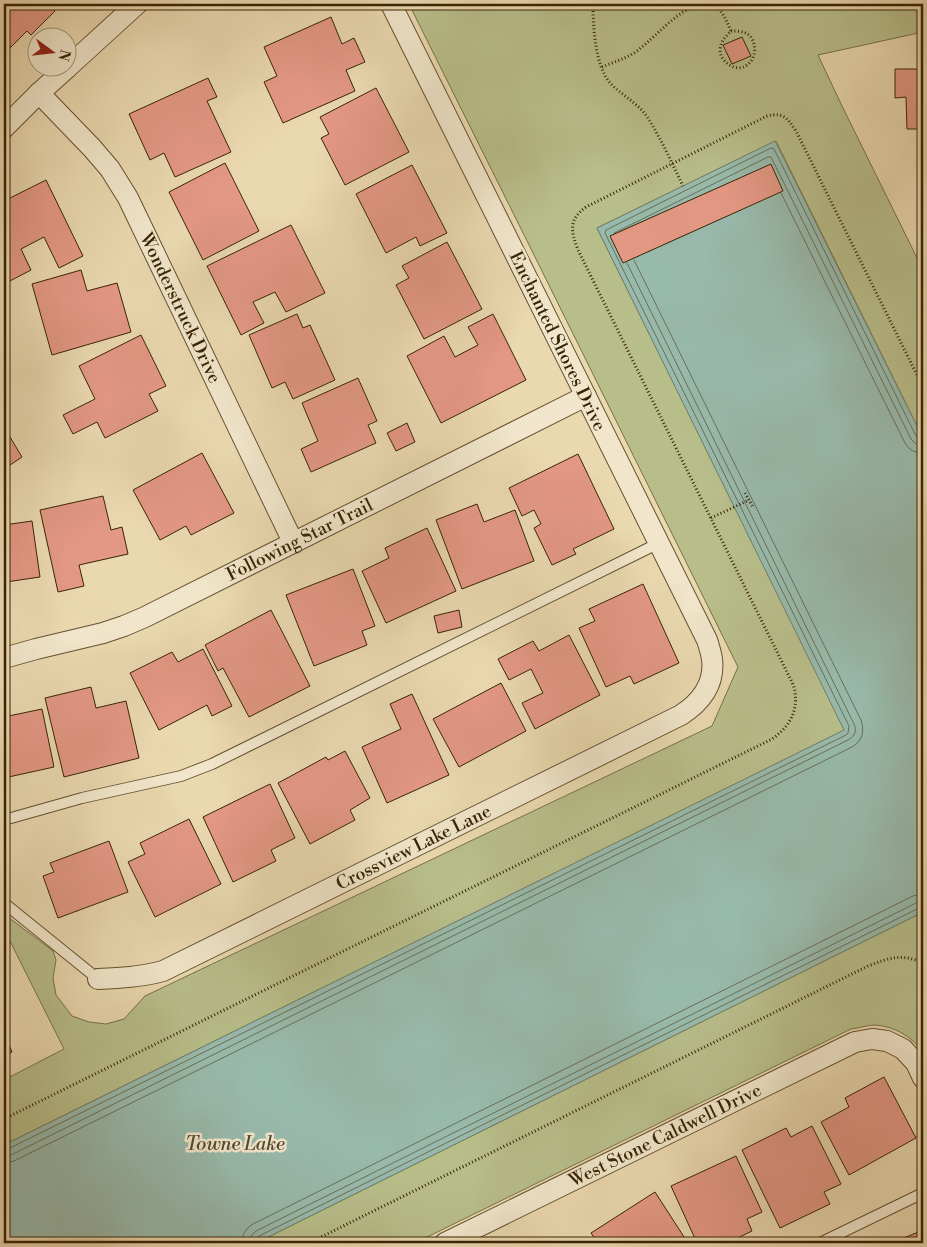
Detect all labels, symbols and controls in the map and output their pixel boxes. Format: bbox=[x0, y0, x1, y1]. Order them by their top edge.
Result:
north arrow bbox=[28, 28, 78, 78]
text: N bbox=[53, 47, 74, 63]
street label: Wonderstruck Drive bbox=[134, 228, 226, 387]
street label: Enchanted Shores Drive bbox=[504, 248, 611, 435]
street label: Following Star Trail bbox=[223, 493, 377, 586]
street label: Crossview Lake Lane bbox=[332, 800, 495, 896]
street label: West Stone Caldwell Drive bbox=[564, 1079, 765, 1193]
water label: Towne Lake bbox=[185, 1132, 285, 1156]

